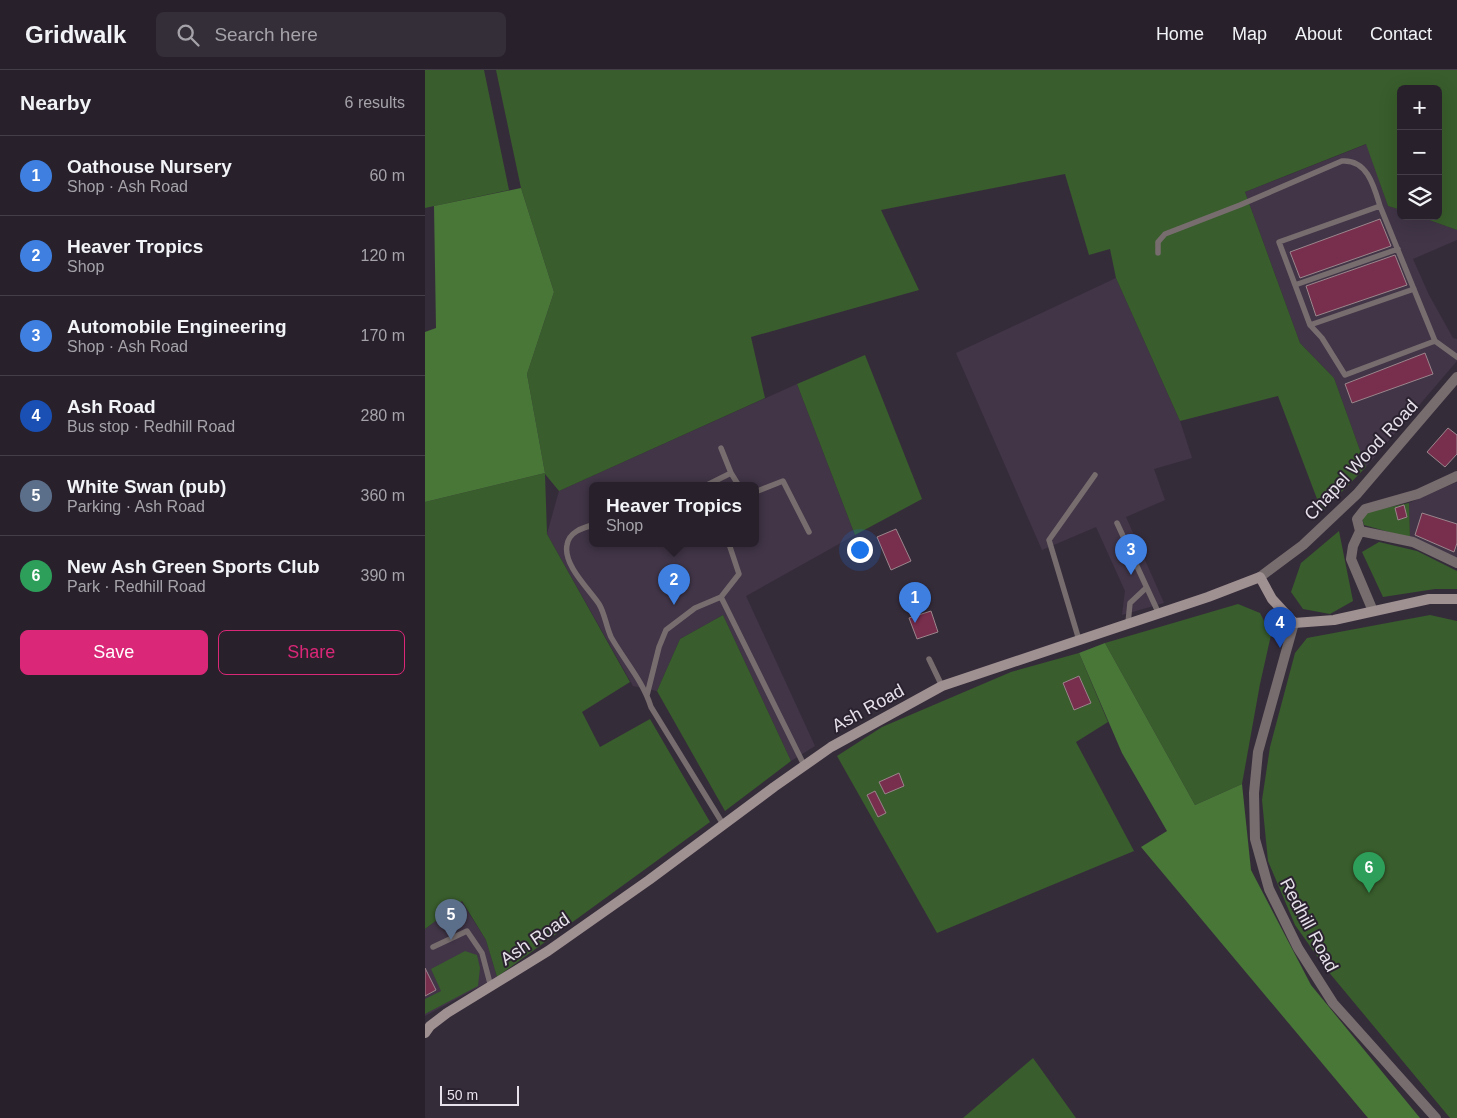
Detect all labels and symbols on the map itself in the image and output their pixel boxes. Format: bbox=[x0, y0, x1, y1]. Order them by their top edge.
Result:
street label: Chapel Wood Road bbox=[1300, 396, 1422, 524]
pin: 3 bbox=[1115, 534, 1147, 575]
your location bbox=[847, 537, 873, 563]
pin: 2 bbox=[658, 564, 690, 605]
pin: 1 bbox=[899, 582, 931, 623]
pin: 4 bbox=[1264, 607, 1296, 648]
street label: Ash Road bbox=[829, 680, 907, 736]
pin: 6 bbox=[1353, 852, 1385, 893]
street label: Redhill Road bbox=[1276, 875, 1342, 975]
pin: 5 bbox=[435, 899, 467, 940]
street label: Ash Road bbox=[497, 909, 573, 969]
scale bar bbox=[440, 1083, 519, 1106]

